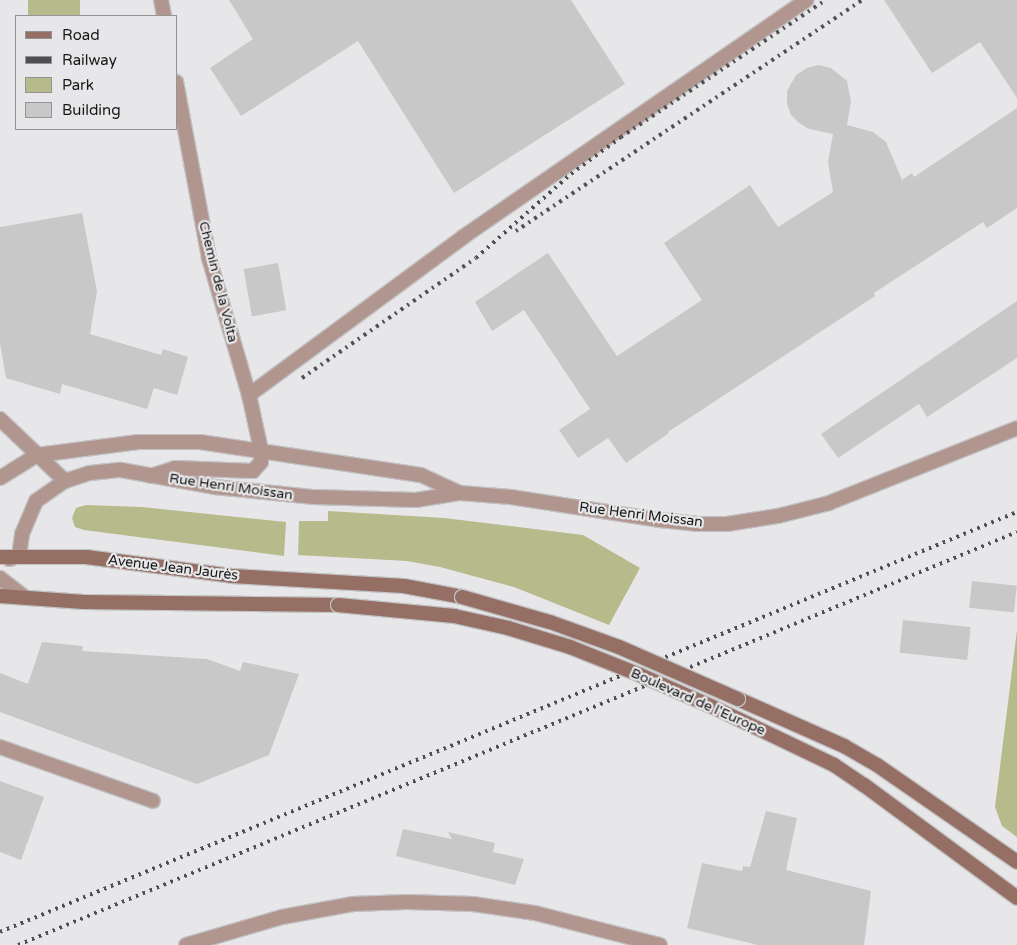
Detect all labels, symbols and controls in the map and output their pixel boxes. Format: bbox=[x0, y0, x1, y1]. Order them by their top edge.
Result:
legend bbox=[15, 15, 178, 130]
text: Road bbox=[62, 26, 100, 44]
text: Railway bbox=[62, 51, 117, 69]
text: Park bbox=[62, 76, 94, 94]
text: Building bbox=[62, 101, 121, 119]
street label: Chemin de la Volta bbox=[195, 220, 241, 344]
street label: Rue Henri Moissan bbox=[168, 470, 294, 504]
street label: Rue Henri Moissan bbox=[578, 499, 704, 531]
street label: Avenue Jean Jaurès bbox=[107, 552, 239, 584]
street label: Boulevard de l'Europe bbox=[628, 665, 768, 739]

